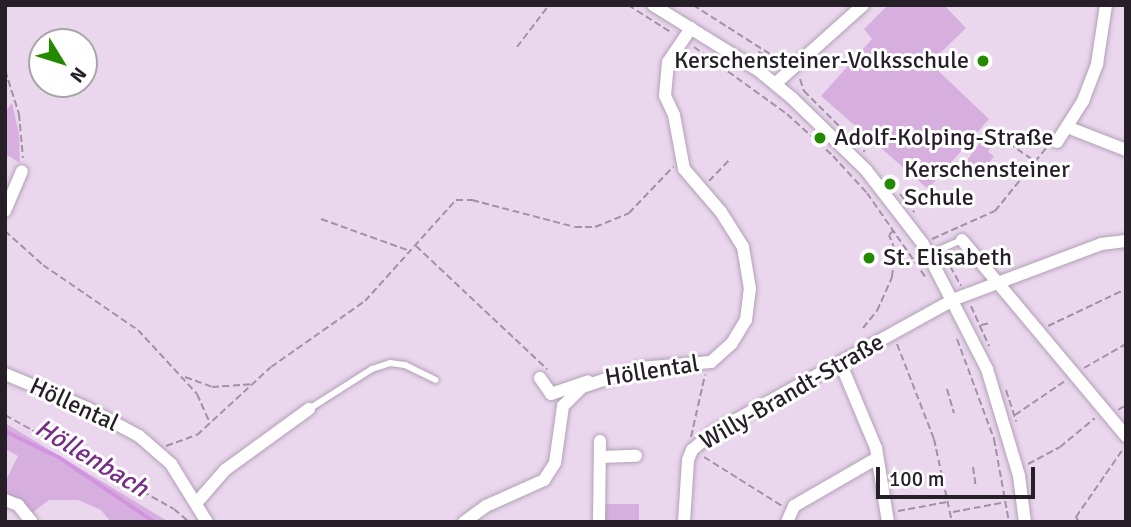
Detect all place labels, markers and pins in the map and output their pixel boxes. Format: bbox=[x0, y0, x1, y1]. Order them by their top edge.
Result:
place label: Kerschensteiner-Volksschule bbox=[674, 47, 969, 75]
marker: Kerschensteiner-Volksschule bbox=[975, 53, 991, 69]
place label: Adolf-Kolping-Straße bbox=[834, 124, 1053, 152]
marker: Adolf-Kolping-Straße bbox=[812, 130, 828, 146]
place label: Kerschensteiner Schule bbox=[904, 156, 1070, 212]
marker: Kerschensteiner Schule bbox=[882, 176, 898, 192]
place label: St. Elisabeth bbox=[883, 244, 1012, 272]
marker: St. Elisabeth bbox=[861, 250, 877, 266]

